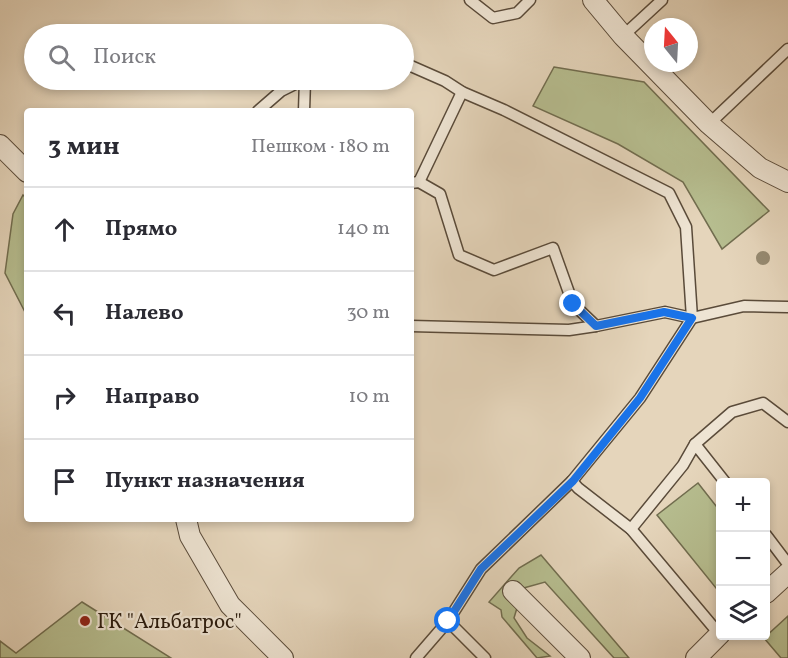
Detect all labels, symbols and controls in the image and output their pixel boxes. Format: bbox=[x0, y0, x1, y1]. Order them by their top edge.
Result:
north arrow bbox=[644, 18, 698, 72]
search box bbox=[24, 24, 414, 90]
icon: search bbox=[45, 41, 78, 74]
text: Поиск bbox=[93, 42, 156, 73]
text: 3 мин bbox=[48, 129, 120, 165]
text: Пешком · 180 m bbox=[251, 133, 390, 161]
icon: ahead bbox=[48, 213, 81, 246]
text: Прямо bbox=[105, 214, 177, 245]
text: 140 m bbox=[337, 215, 390, 243]
route end bbox=[559, 290, 585, 316]
icon: left bbox=[48, 297, 81, 330]
text: Налево bbox=[105, 298, 184, 329]
text: 30 m bbox=[346, 299, 390, 327]
icon: right bbox=[48, 381, 81, 414]
text: Направо bbox=[105, 382, 199, 413]
text: 10 m bbox=[349, 383, 390, 411]
icon: arrive bbox=[48, 465, 81, 498]
text: Пункт назначения bbox=[105, 466, 305, 497]
map controls bbox=[716, 478, 770, 640]
button: + bbox=[716, 478, 770, 532]
button: − bbox=[716, 532, 770, 586]
button: layers bbox=[716, 586, 770, 640]
route start bbox=[434, 607, 460, 633]
place label: ГК "Альбатрос" bbox=[97, 608, 242, 637]
marker: ГК "Альбатрос" bbox=[78, 614, 92, 628]

